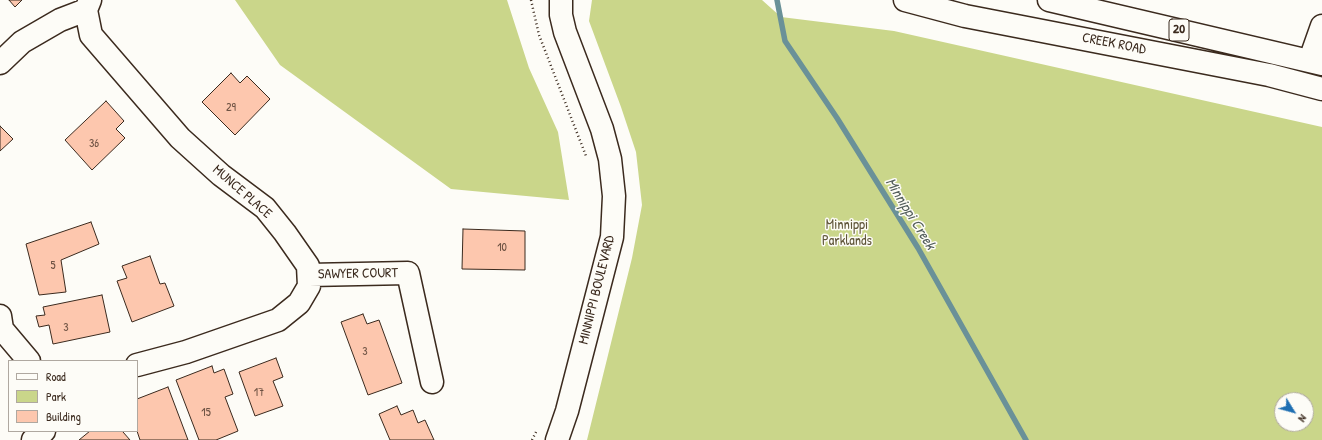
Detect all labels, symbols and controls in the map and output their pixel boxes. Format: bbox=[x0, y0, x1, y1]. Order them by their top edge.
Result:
road number: 20 bbox=[1169, 19, 1189, 41]
street label: CREEK ROAD bbox=[1081, 30, 1147, 58]
house number: 29 bbox=[226, 101, 236, 115]
house number: 36 bbox=[89, 137, 99, 151]
street label: MUNCE PLACE bbox=[209, 162, 275, 222]
water label: Minnippi Creek bbox=[881, 175, 939, 253]
park label: Minnippi Parklands bbox=[822, 217, 872, 250]
street label: MINNIPPI BOULEVARD bbox=[575, 234, 619, 346]
house number: 10 bbox=[497, 241, 507, 255]
house number: 5 bbox=[50, 259, 56, 273]
street label: SAWYER COURT bbox=[318, 265, 398, 283]
house number: 3 bbox=[63, 321, 69, 335]
house number: 3 bbox=[362, 345, 368, 359]
legend bbox=[8, 360, 138, 432]
text: Road bbox=[46, 368, 66, 385]
house number: 17 bbox=[254, 386, 264, 400]
text: Park bbox=[46, 388, 66, 405]
north arrow bbox=[1274, 392, 1314, 432]
house number: 15 bbox=[201, 406, 211, 420]
text: Building bbox=[46, 408, 81, 425]
text: N bbox=[1295, 412, 1310, 425]

